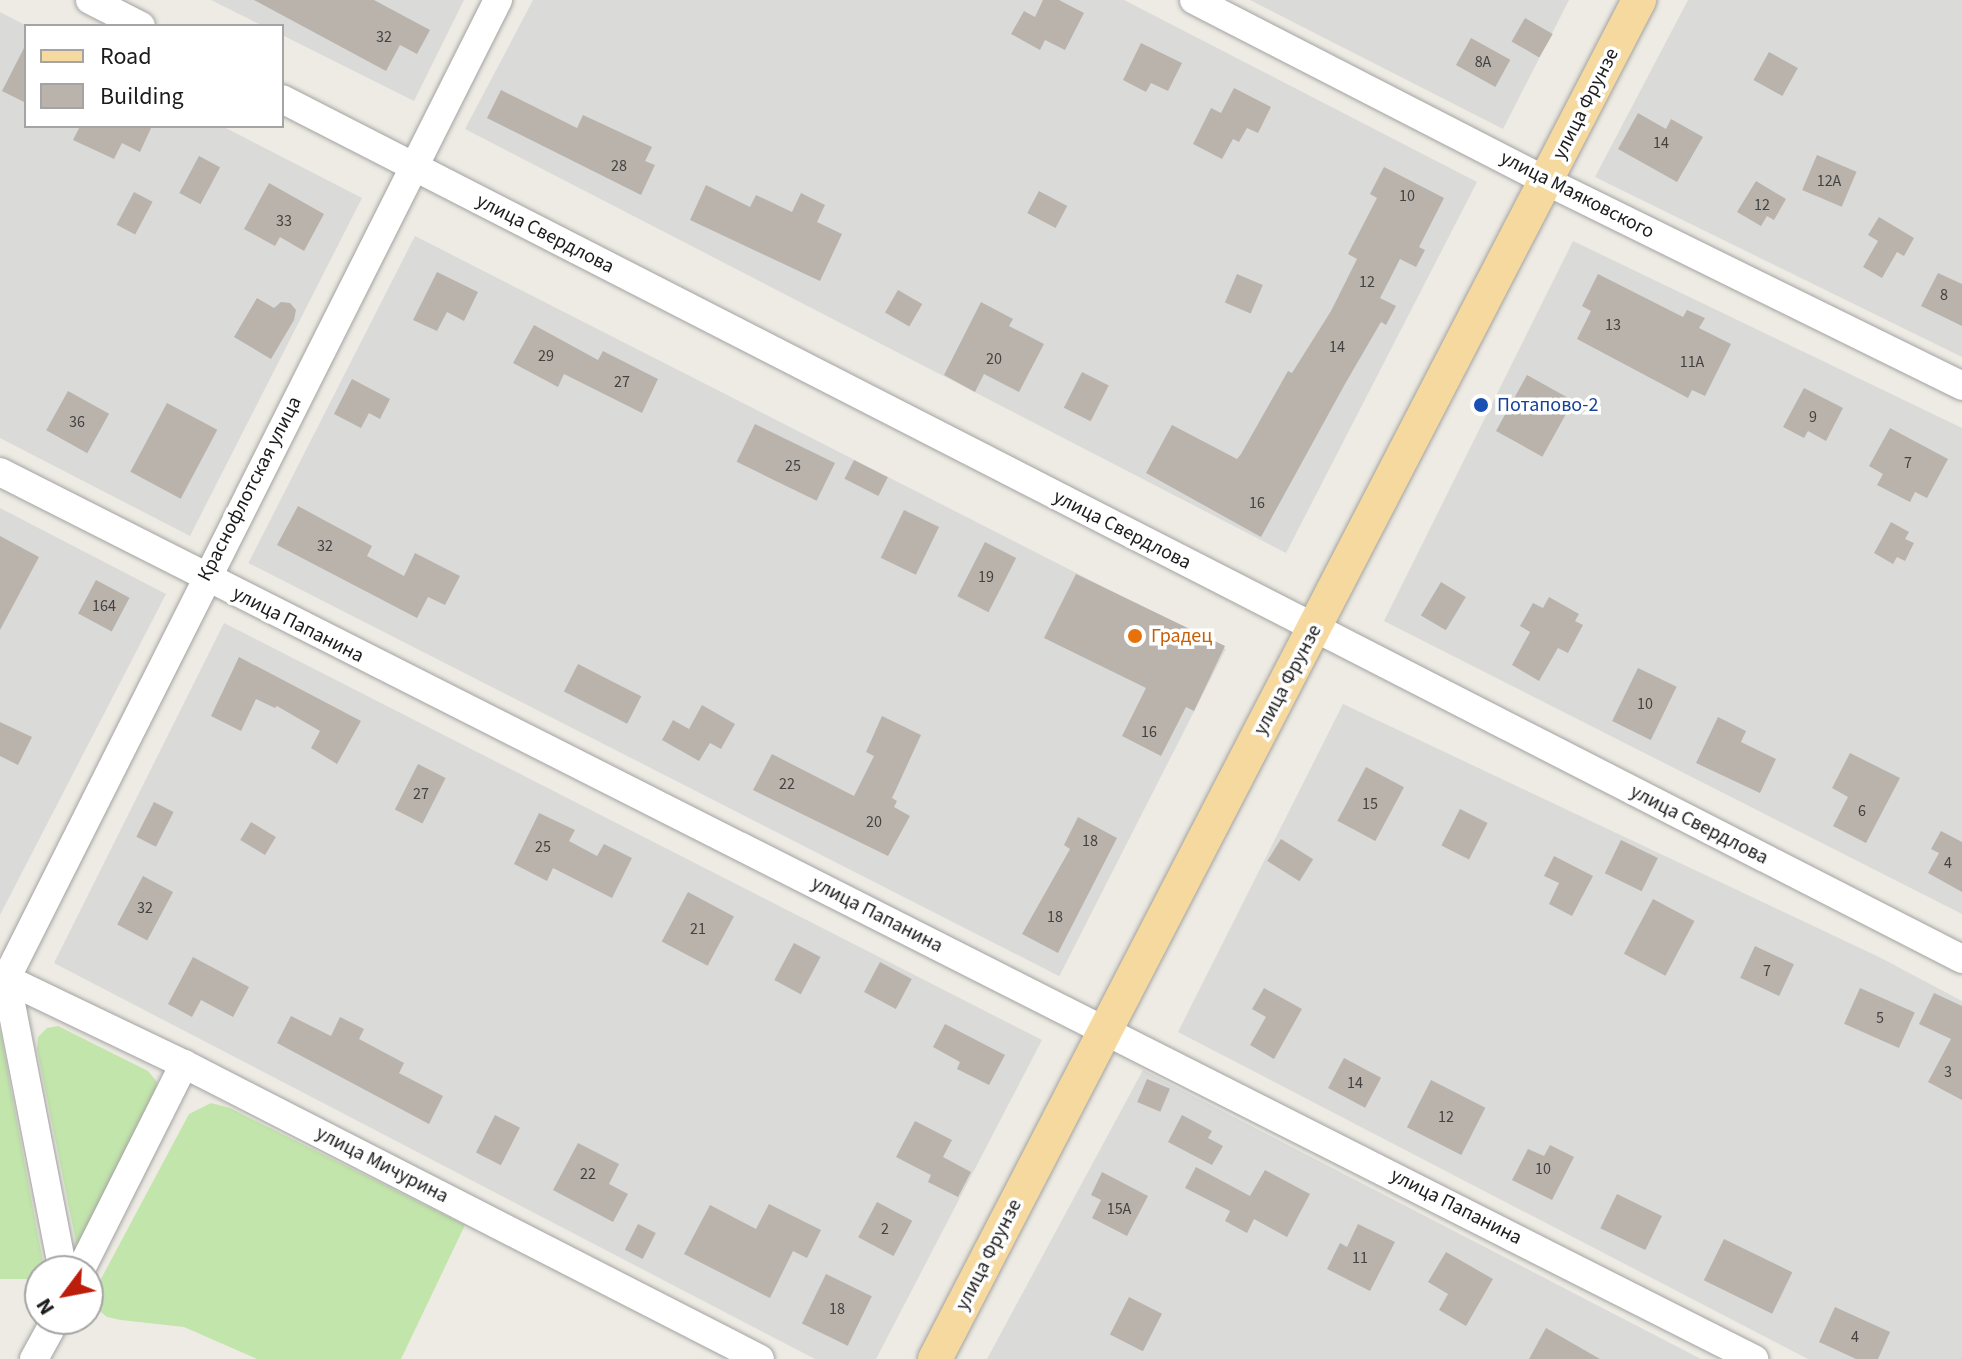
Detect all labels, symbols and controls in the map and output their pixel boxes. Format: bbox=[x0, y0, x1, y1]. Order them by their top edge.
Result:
legend bbox=[24, 24, 284, 128]
house number: 32 bbox=[376, 27, 392, 47]
text: Road bbox=[100, 39, 152, 74]
street label: улица Фрунзе bbox=[1548, 44, 1624, 164]
house number: 8А bbox=[1475, 52, 1491, 72]
text: Building bbox=[100, 79, 184, 114]
house number: 14 bbox=[1653, 133, 1669, 153]
street label: улица Маяковского bbox=[1496, 146, 1658, 244]
house number: 28 bbox=[611, 156, 627, 176]
house number: 12А bbox=[1817, 171, 1841, 191]
house number: 10 bbox=[1399, 186, 1415, 206]
street label: улица Свердлова bbox=[472, 189, 618, 279]
house number: 12 bbox=[1754, 195, 1770, 215]
house number: 33 bbox=[276, 211, 292, 231]
house number: 12 bbox=[1359, 272, 1375, 292]
house number: 8 bbox=[1940, 285, 1948, 305]
house number: 13 bbox=[1605, 315, 1621, 335]
house number: 14 bbox=[1329, 337, 1345, 357]
house number: 29 bbox=[538, 346, 554, 366]
house number: 20 bbox=[986, 349, 1002, 369]
house number: 11А bbox=[1680, 352, 1704, 372]
house number: 27 bbox=[614, 372, 630, 392]
street label: Краснофлотская улица bbox=[193, 393, 307, 585]
place label: Потапово-2 bbox=[1497, 393, 1598, 417]
marker: Потапово-2 bbox=[1472, 396, 1490, 414]
house number: 9 bbox=[1809, 407, 1817, 427]
house number: 36 bbox=[69, 412, 85, 432]
house number: 7 bbox=[1904, 453, 1912, 473]
house number: 25 bbox=[785, 456, 801, 476]
street label: улица Свердлова bbox=[1049, 485, 1195, 575]
house number: 16 bbox=[1249, 493, 1265, 513]
house number: 32 bbox=[317, 536, 333, 556]
house number: 19 bbox=[978, 567, 994, 587]
street label: улица Папанина bbox=[228, 582, 368, 668]
house number: 164 bbox=[92, 596, 116, 616]
street label: улица Фрунзе bbox=[1249, 621, 1327, 739]
place label: Градец bbox=[1151, 624, 1212, 648]
marker: Градец bbox=[1126, 627, 1144, 645]
house number: 10 bbox=[1637, 694, 1653, 714]
house number: 16 bbox=[1141, 722, 1157, 742]
house number: 22 bbox=[779, 774, 795, 794]
street label: улица Свердлова bbox=[1626, 780, 1772, 870]
house number: 27 bbox=[413, 784, 429, 804]
house number: 15 bbox=[1362, 794, 1378, 814]
house number: 6 bbox=[1858, 801, 1866, 821]
house number: 20 bbox=[866, 812, 882, 832]
house number: 18 bbox=[1082, 831, 1098, 851]
house number: 25 bbox=[535, 837, 551, 857]
house number: 4 bbox=[1944, 853, 1952, 873]
street label: улица Папанина bbox=[807, 872, 947, 958]
house number: 32 bbox=[137, 898, 153, 918]
house number: 18 bbox=[1047, 907, 1063, 927]
house number: 21 bbox=[690, 919, 706, 939]
house number: 7 bbox=[1763, 961, 1771, 981]
house number: 5 bbox=[1876, 1008, 1884, 1028]
house number: 3 bbox=[1944, 1062, 1952, 1082]
house number: 14 bbox=[1347, 1073, 1363, 1093]
house number: 12 bbox=[1438, 1107, 1454, 1127]
street label: улица Мичурина bbox=[312, 1121, 452, 1209]
house number: 10 bbox=[1535, 1159, 1551, 1179]
house number: 22 bbox=[580, 1164, 596, 1184]
street label: улица Папанина bbox=[1386, 1164, 1526, 1250]
street label: улица Фрунзе bbox=[951, 1195, 1027, 1315]
house number: 15А bbox=[1107, 1199, 1131, 1219]
house number: 2 bbox=[881, 1219, 889, 1239]
house number: 11 bbox=[1352, 1248, 1368, 1268]
north arrow bbox=[24, 1255, 104, 1335]
text: N bbox=[28, 1292, 63, 1321]
house number: 18 bbox=[829, 1299, 845, 1319]
house number: 4 bbox=[1851, 1327, 1859, 1347]

